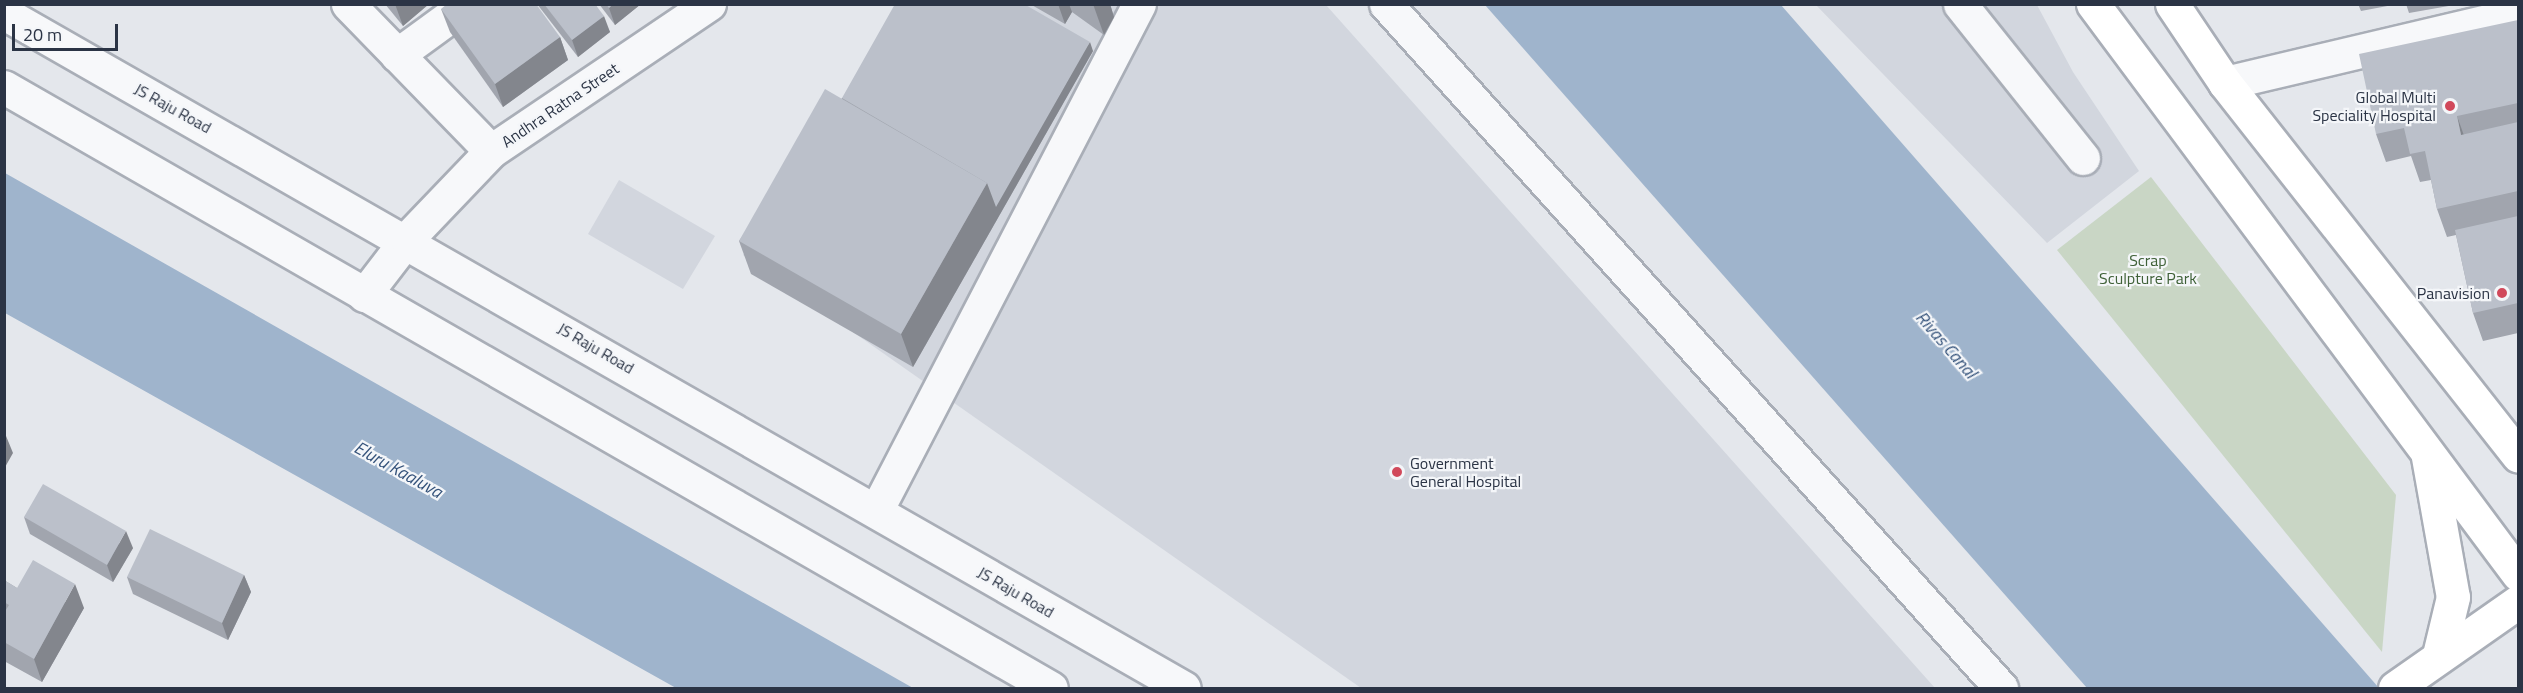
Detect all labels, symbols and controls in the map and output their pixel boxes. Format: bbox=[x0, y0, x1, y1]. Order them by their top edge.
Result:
scale bar bbox=[15, 12, 122, 50]
text: 20 m bbox=[23, 21, 62, 48]
street label: Andhra Ratna Street bbox=[498, 59, 622, 151]
street label: JS Raju Road bbox=[131, 79, 215, 137]
place label: Global Multi Speciality Hospital bbox=[2312, 87, 2436, 125]
marker: Global Multi Speciality Hospital bbox=[2441, 97, 2459, 115]
park label: Scrap Sculpture Park bbox=[2099, 250, 2197, 288]
place label: Panavision bbox=[2417, 283, 2490, 303]
marker: Panavision bbox=[2495, 286, 2509, 300]
water label: Rivas Canal bbox=[1911, 307, 1981, 383]
street label: JS Raju Road bbox=[554, 318, 638, 378]
water label: Eluru Kaaluva bbox=[350, 437, 446, 503]
place label: Government General Hospital bbox=[1410, 453, 1521, 491]
marker: Government General Hospital bbox=[1388, 463, 1406, 481]
street label: JS Raju Road bbox=[974, 562, 1058, 622]

